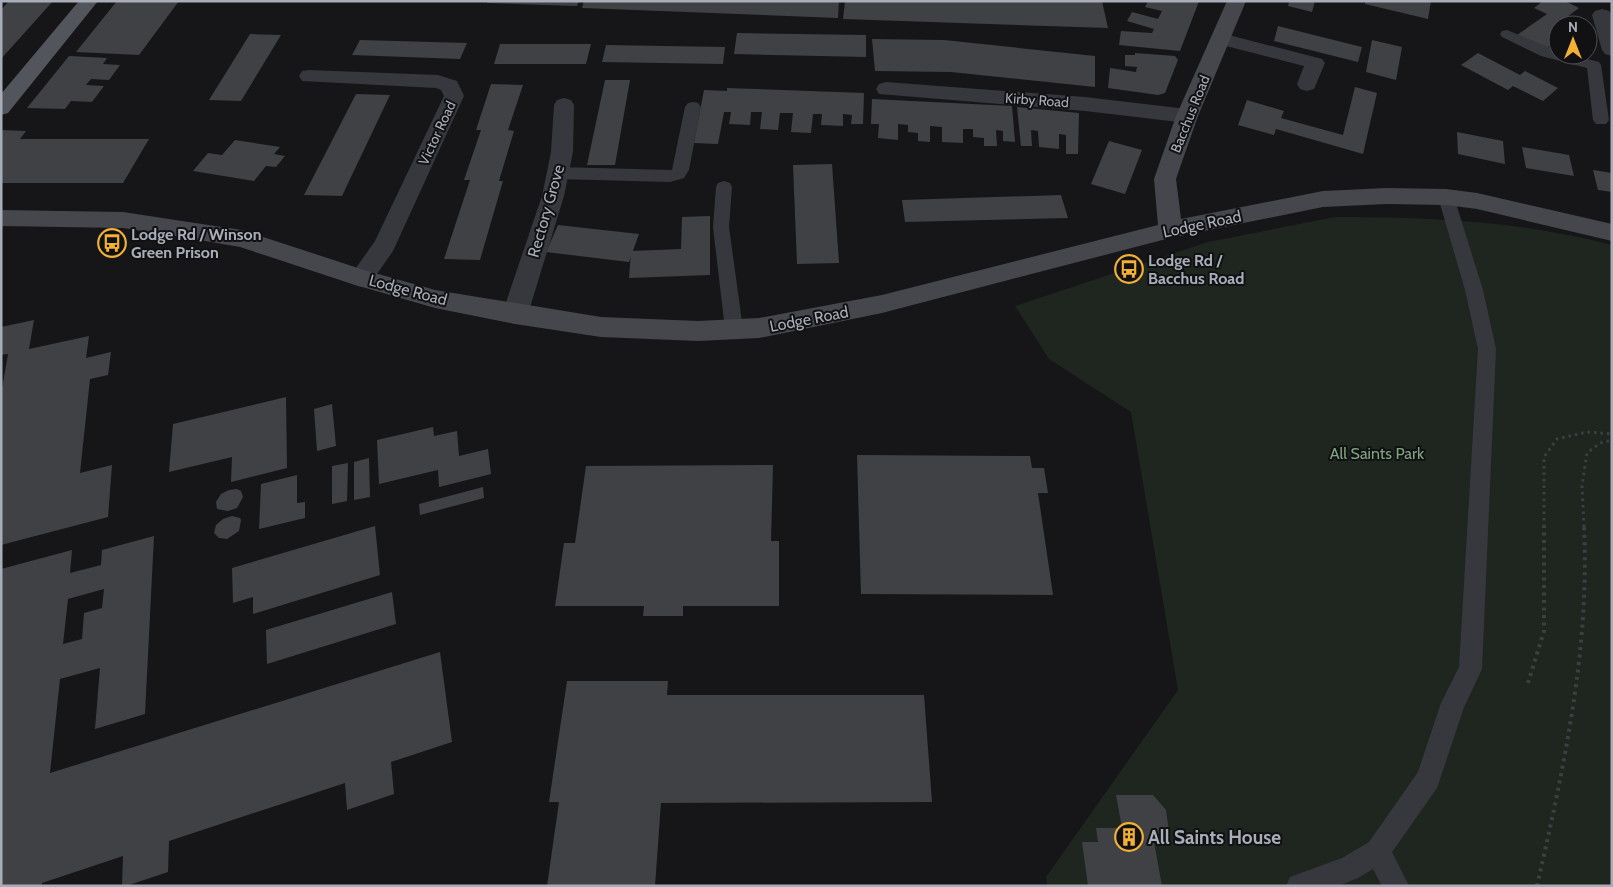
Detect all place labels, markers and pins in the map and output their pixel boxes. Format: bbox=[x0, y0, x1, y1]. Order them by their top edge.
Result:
place label: Lodge Rd / Winson Green Prison bbox=[131, 225, 261, 262]
bus stop icon: Lodge Rd / Winson Green Prison bbox=[97, 228, 127, 258]
place label: Lodge Rd / Bacchus Road bbox=[1148, 251, 1244, 288]
bus stop icon: Lodge Rd / Bacchus Road bbox=[1114, 254, 1144, 284]
building icon: All Saints House bbox=[1114, 822, 1144, 852]
place label: All Saints House bbox=[1148, 826, 1281, 849]

